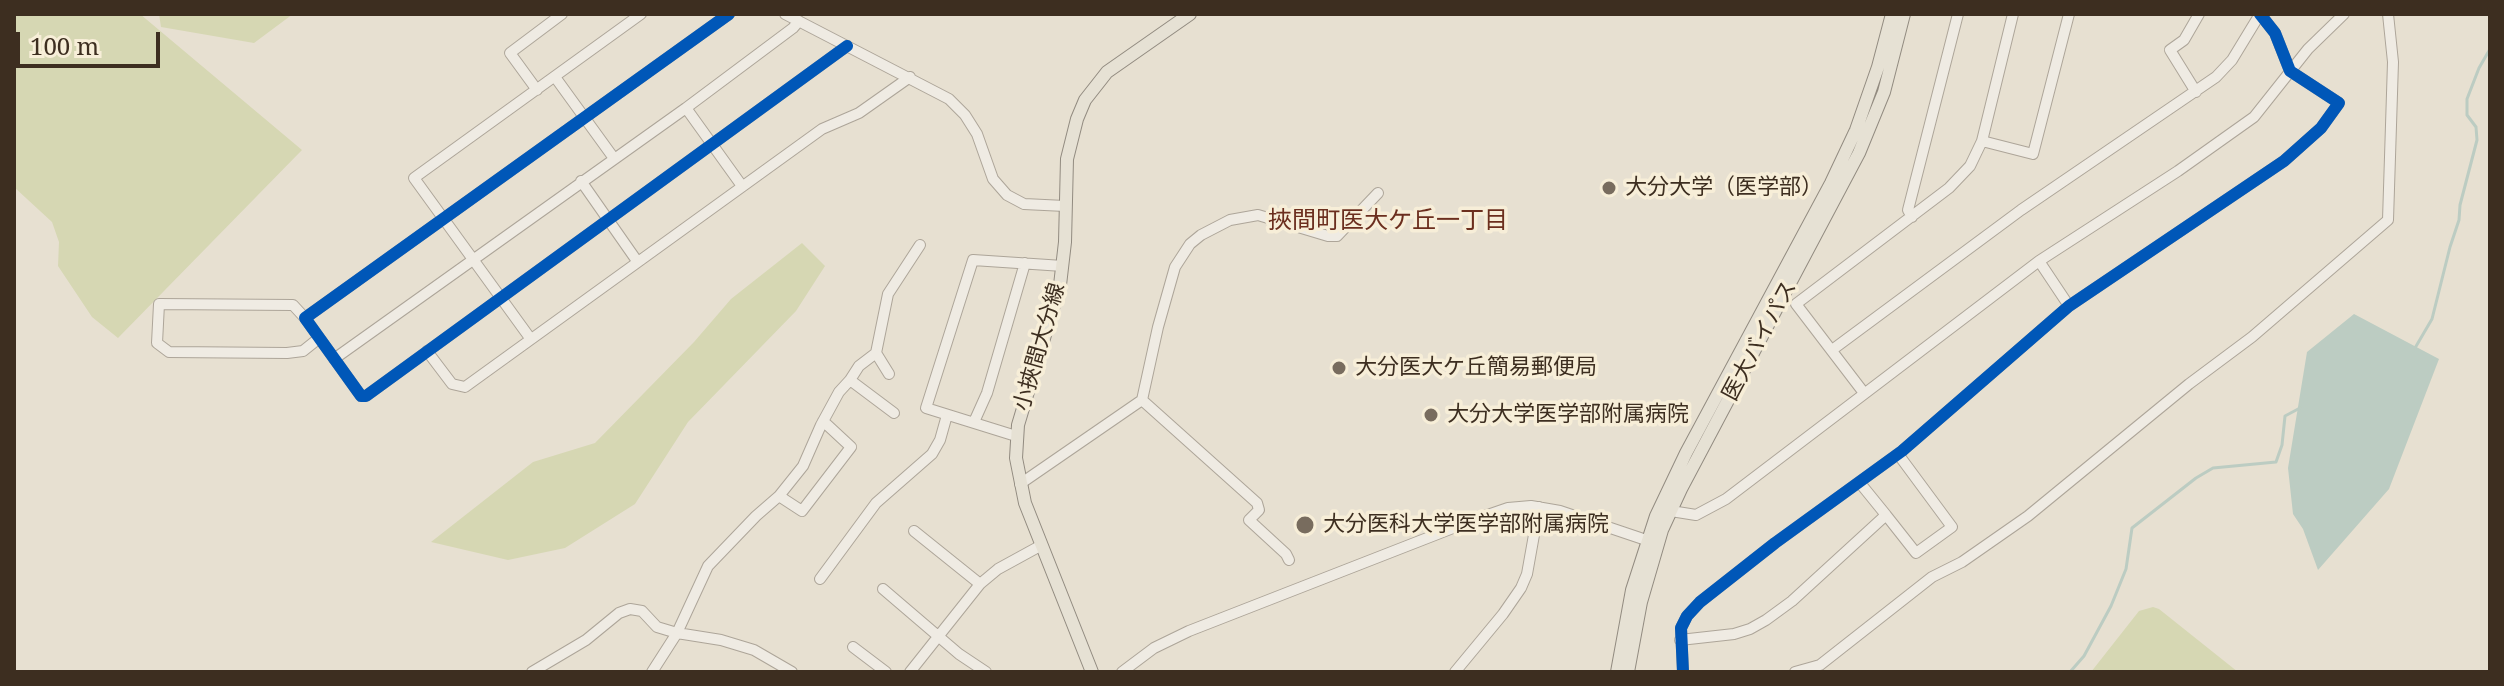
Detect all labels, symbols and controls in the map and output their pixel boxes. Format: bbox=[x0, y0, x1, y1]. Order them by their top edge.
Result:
scale bar bbox=[20, 16, 164, 66]
text: 100 m bbox=[30, 29, 99, 62]
place label: 大分大学（医学部） bbox=[1625, 175, 1823, 201]
marker: 大分大学（医学部） bbox=[1600, 179, 1618, 197]
district label: 挾間町医大ケ丘一丁目 bbox=[1268, 207, 1508, 235]
street label: 医大バイパス bbox=[1717, 277, 1803, 405]
street label: 小挾間大分線 bbox=[1009, 280, 1071, 414]
place label: 大分医大ケ丘簡易郵便局 bbox=[1355, 355, 1597, 381]
marker: 大分医大ケ丘簡易郵便局 bbox=[1330, 359, 1348, 377]
place label: 大分大学医学部附属病院 bbox=[1447, 402, 1689, 428]
marker: 大分大学医学部附属病院 bbox=[1422, 406, 1440, 424]
place label: 大分医科大学医学部附属病院 bbox=[1323, 512, 1609, 538]
marker: 大分医科大学医学部附属病院 bbox=[1294, 514, 1316, 536]

